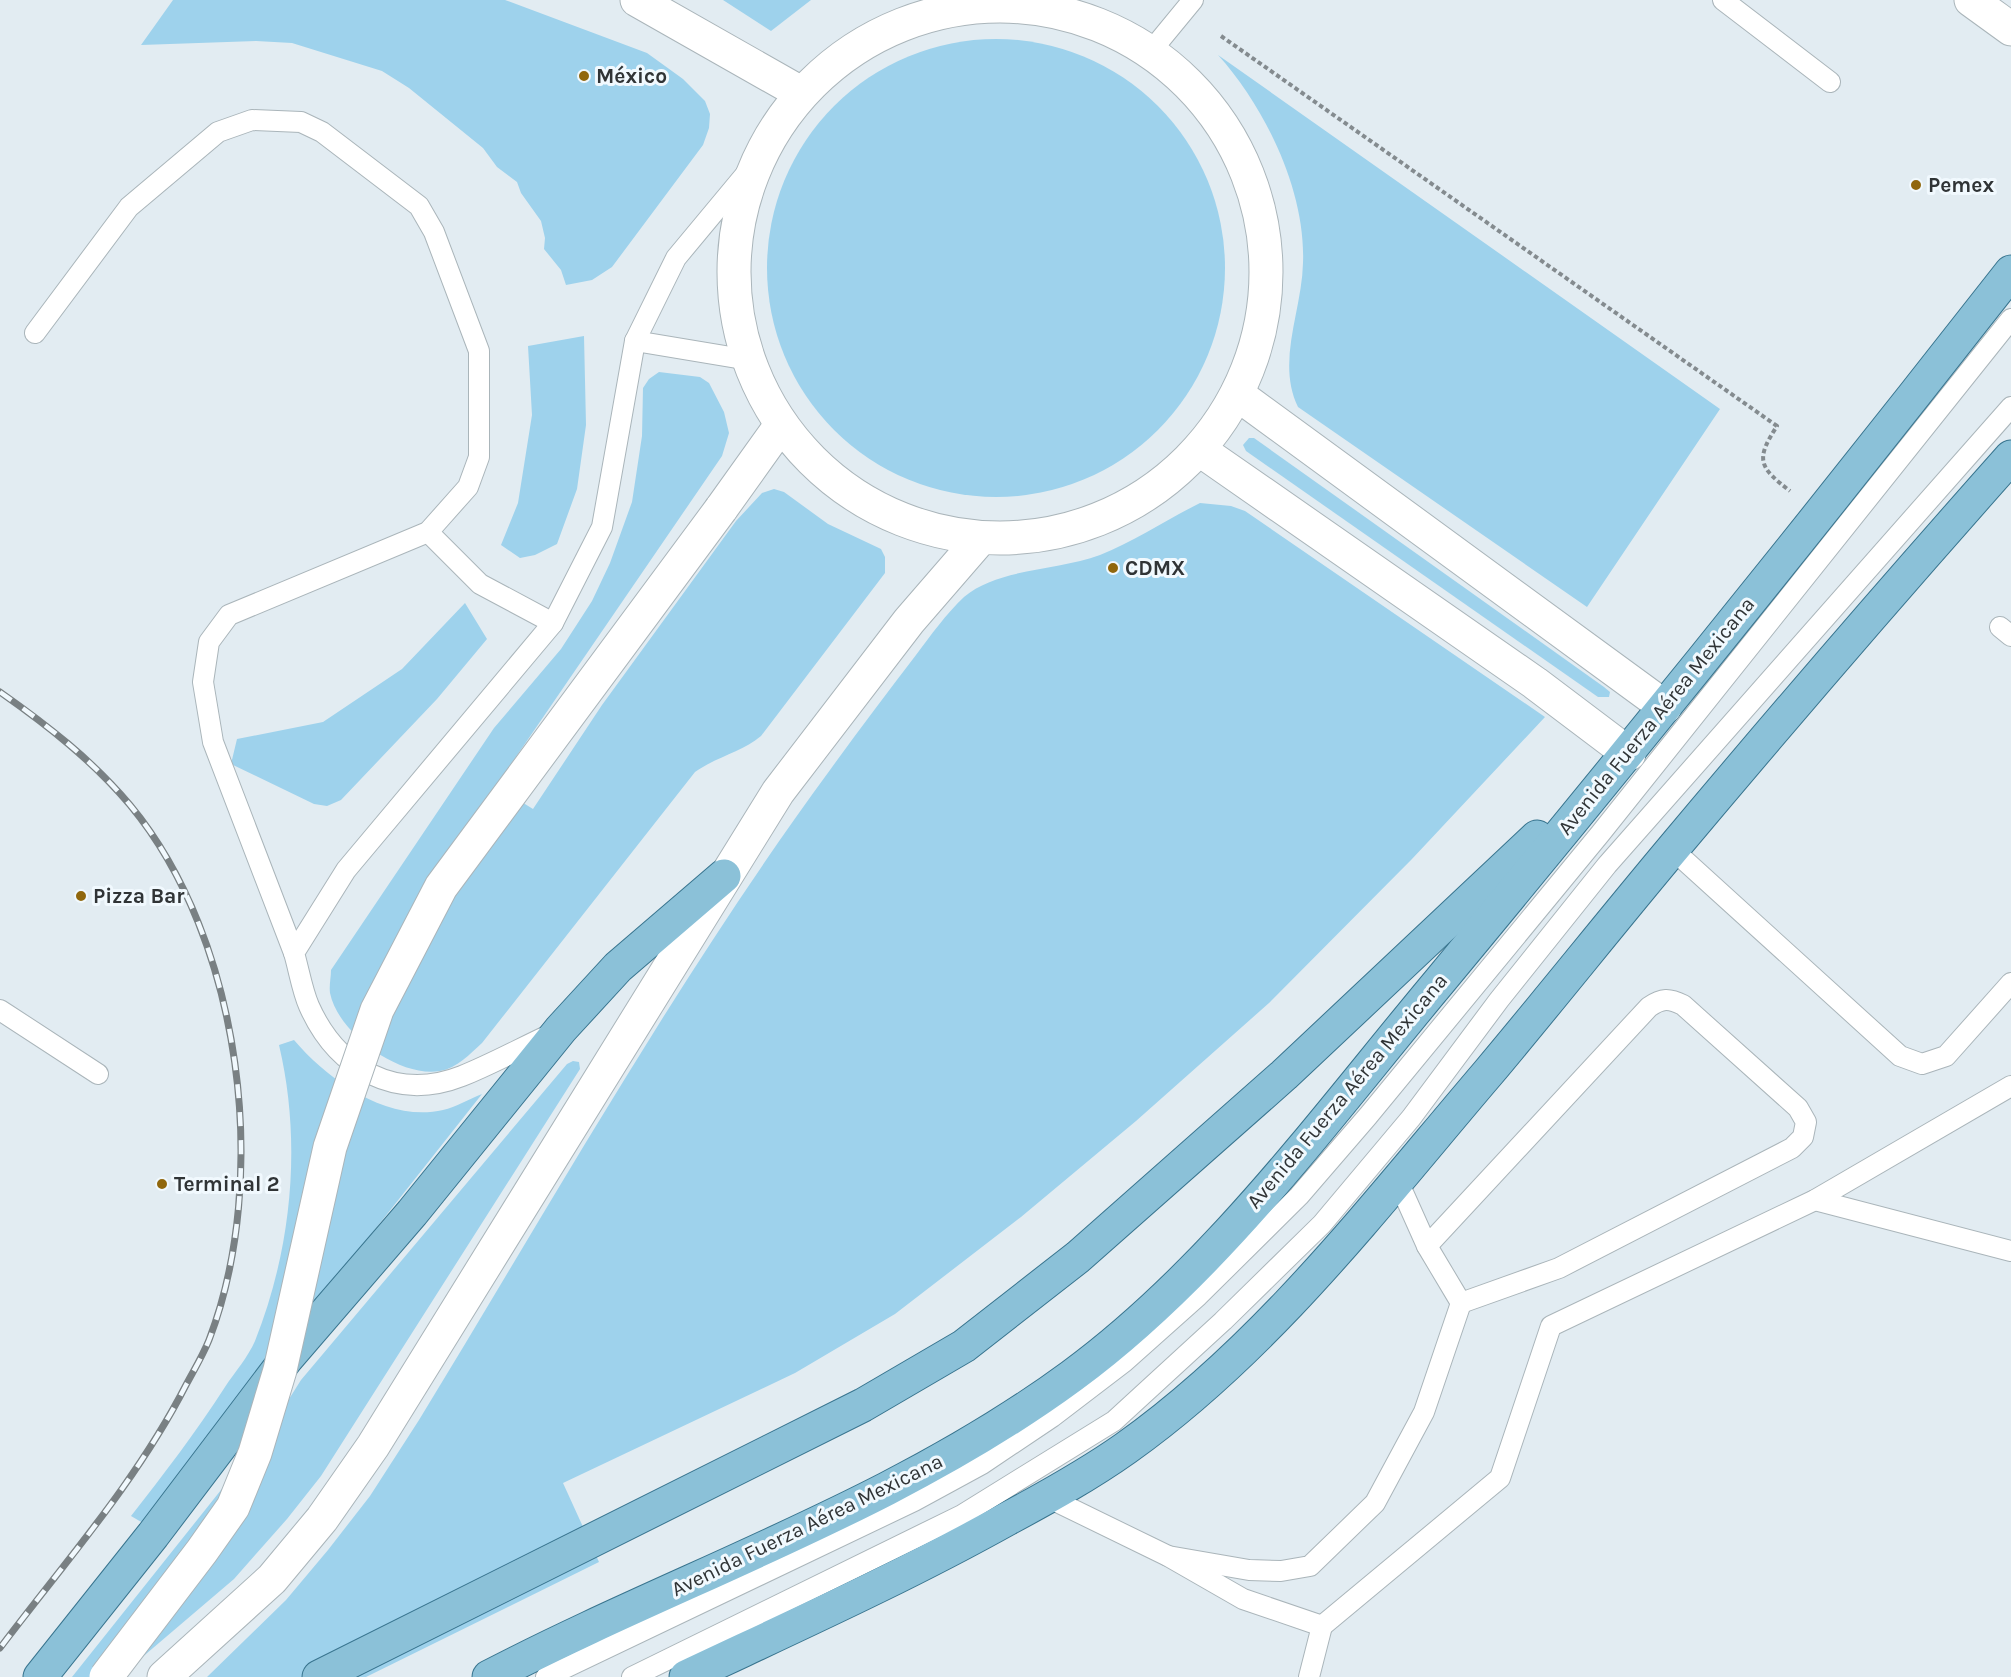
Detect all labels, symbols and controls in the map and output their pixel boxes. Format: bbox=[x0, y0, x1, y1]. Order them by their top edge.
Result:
place label: México bbox=[596, 64, 667, 88]
marker: México bbox=[577, 69, 591, 83]
place label: Pemex bbox=[1928, 173, 1994, 197]
marker: Pemex bbox=[1909, 178, 1923, 192]
place label: CDMX bbox=[1125, 556, 1185, 580]
marker: CDMX bbox=[1106, 561, 1120, 575]
street label: Avenida Fuerza Aérea Mexicana bbox=[1553, 592, 1759, 840]
place label: Pizza Bar bbox=[93, 884, 185, 908]
marker: Pizza Bar bbox=[74, 889, 88, 903]
street label: Avenida Fuerza Aérea Mexicana bbox=[1242, 969, 1452, 1213]
place label: Terminal 2 bbox=[174, 1172, 279, 1196]
marker: Terminal 2 bbox=[155, 1177, 169, 1191]
street label: Avenida Fuerza Aérea Mexicana bbox=[667, 1449, 947, 1601]

